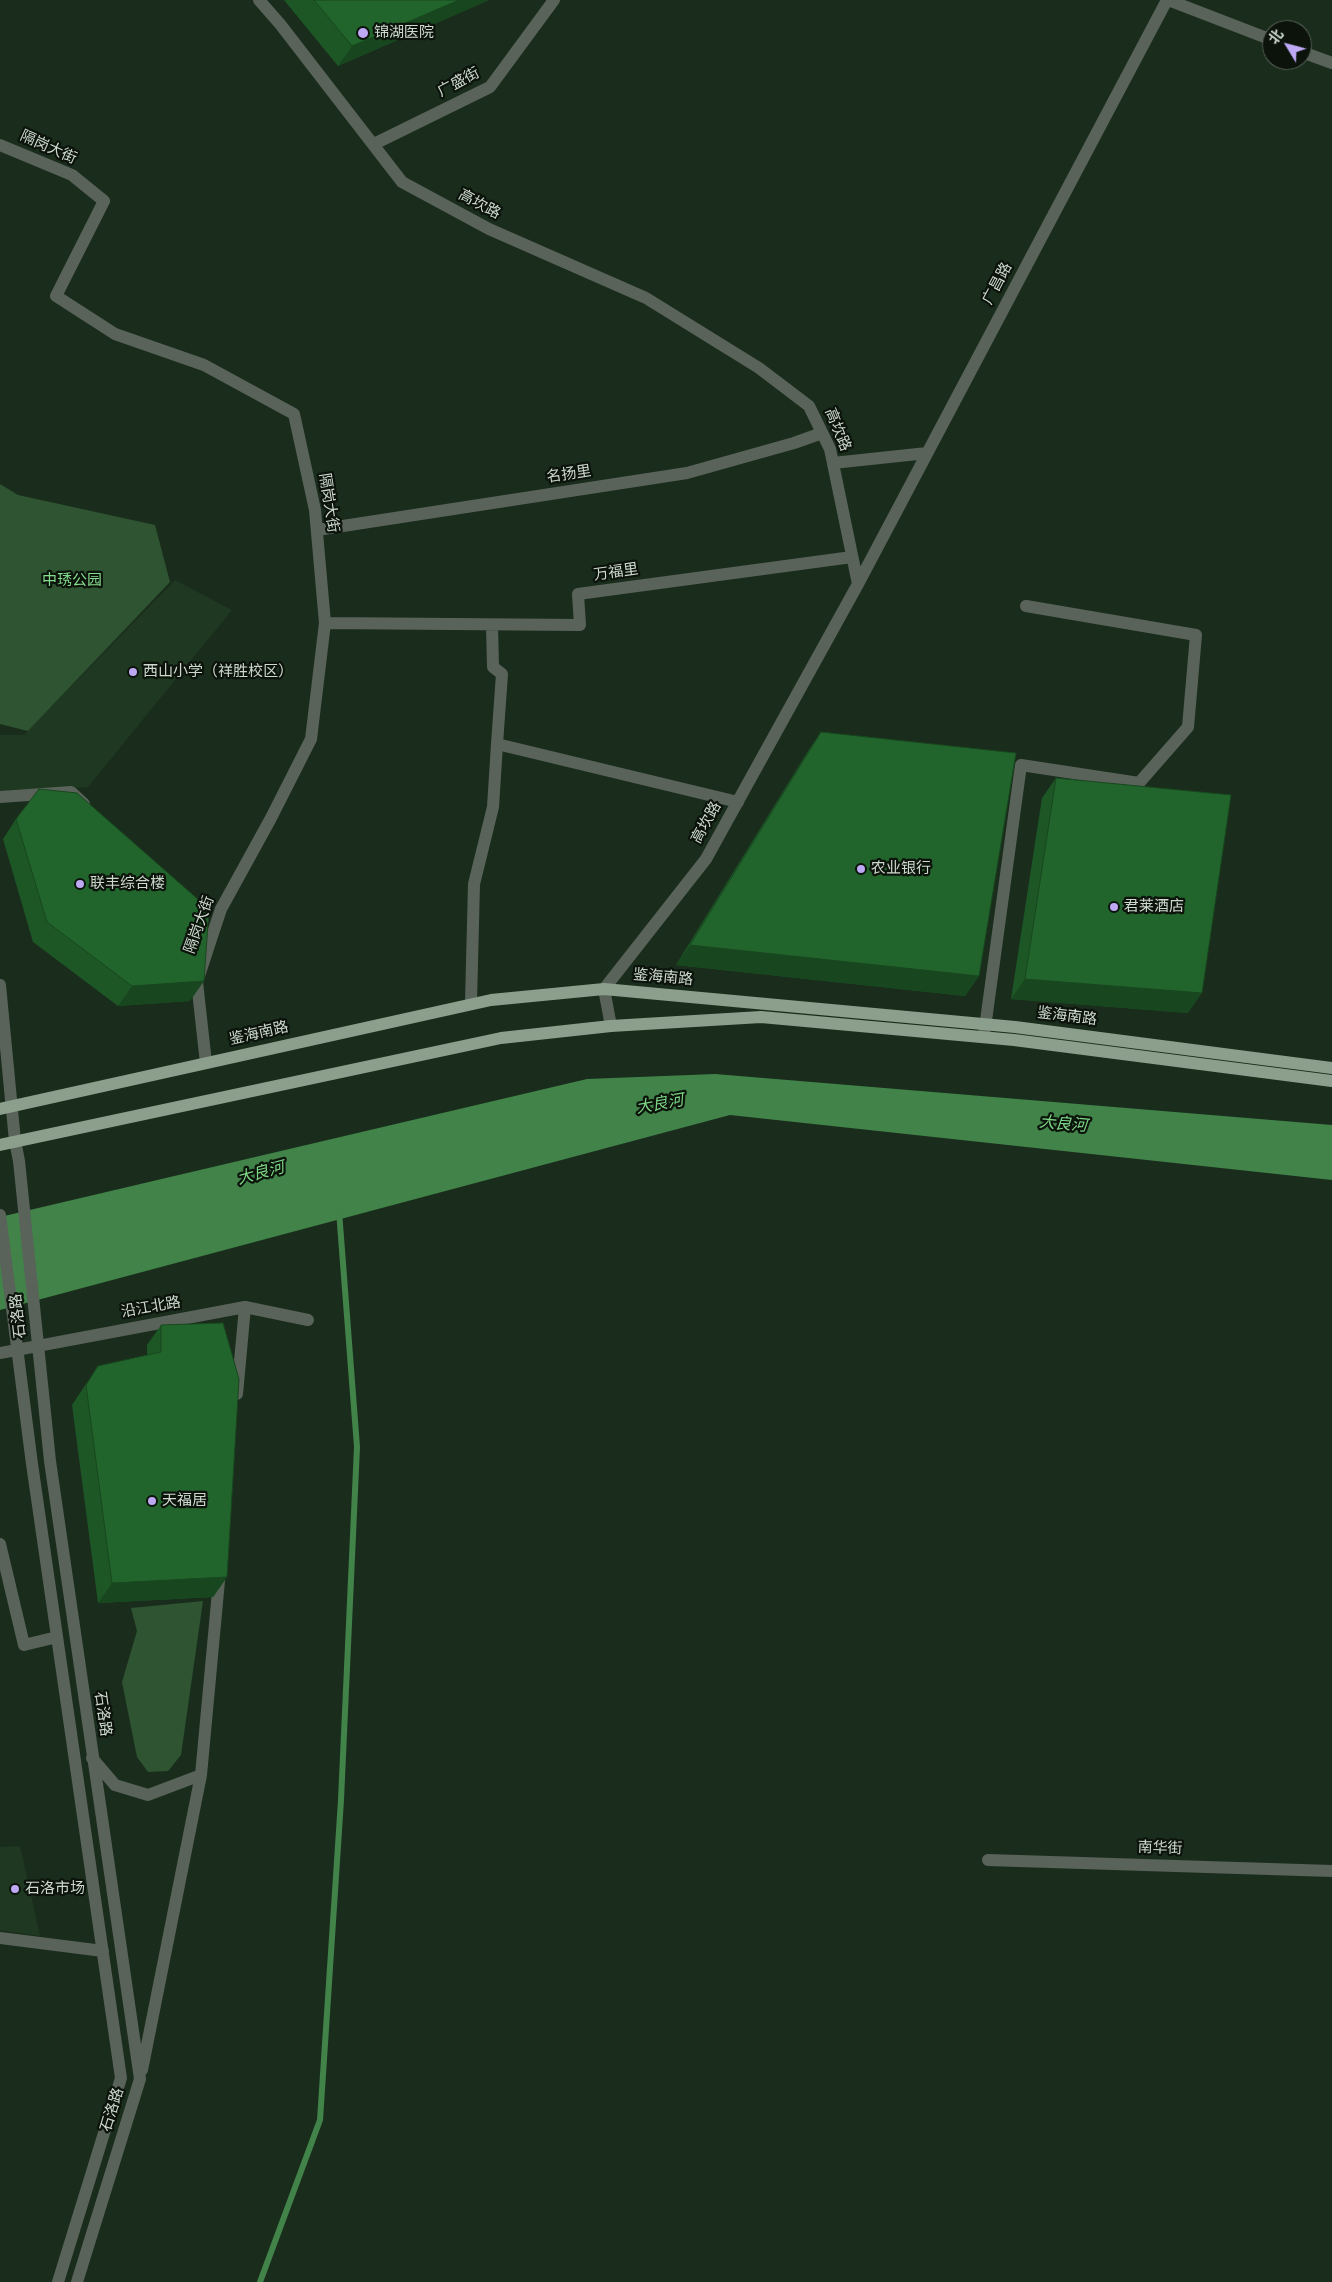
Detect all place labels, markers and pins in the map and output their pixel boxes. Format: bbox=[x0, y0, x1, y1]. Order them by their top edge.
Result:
place label: 锦湖医院 bbox=[374, 24, 434, 42]
marker: 锦湖医院 bbox=[356, 26, 370, 40]
place label: 西山小学（祥胜校区） bbox=[143, 663, 293, 681]
marker: 西山小学（祥胜校区） bbox=[127, 666, 139, 678]
place label: 农业银行 bbox=[871, 860, 931, 878]
marker: 农业银行 bbox=[855, 863, 867, 875]
place label: 联丰综合楼 bbox=[90, 875, 165, 893]
marker: 联丰综合楼 bbox=[74, 878, 86, 890]
place label: 君莱酒店 bbox=[1124, 898, 1184, 916]
marker: 君莱酒店 bbox=[1108, 901, 1120, 913]
place label: 天福居 bbox=[162, 1492, 207, 1510]
marker: 天福居 bbox=[146, 1495, 158, 1507]
place label: 石洛市场 bbox=[25, 1880, 85, 1898]
marker: 石洛市场 bbox=[9, 1883, 21, 1895]

